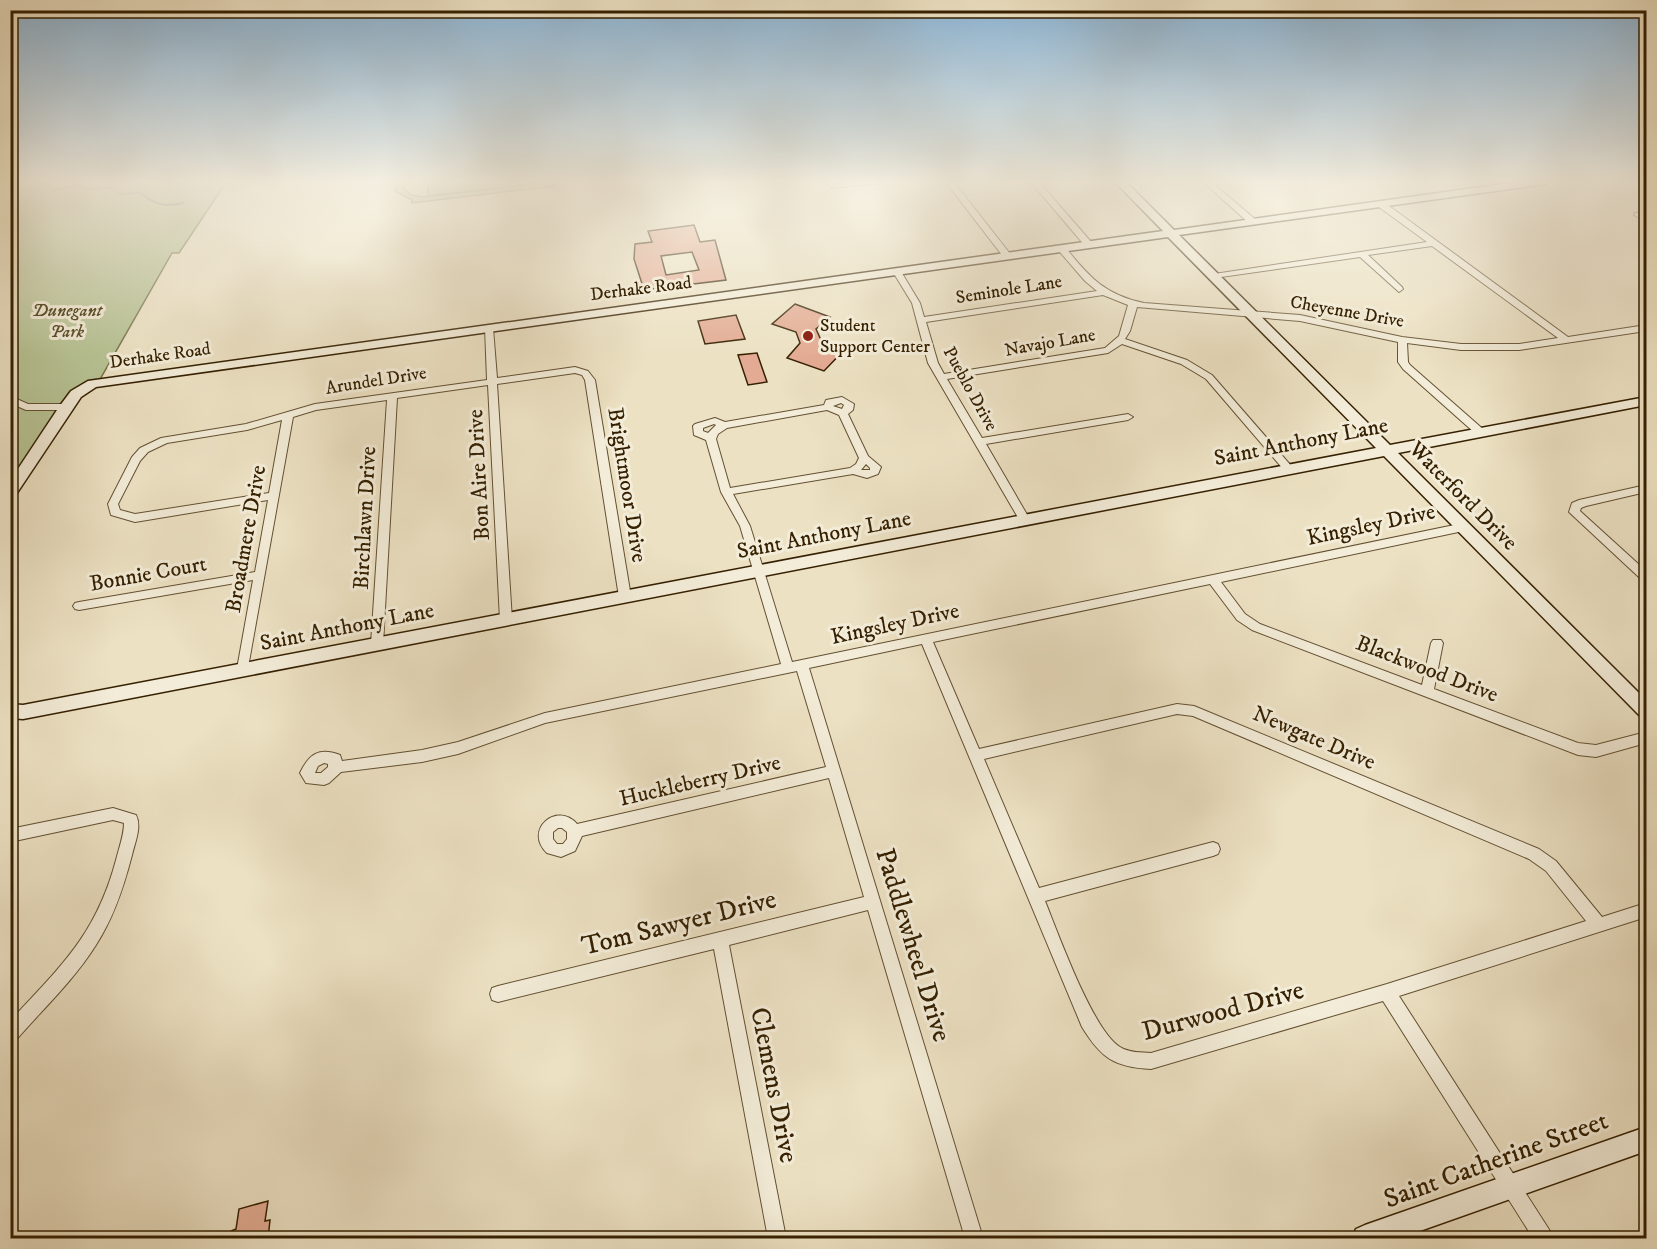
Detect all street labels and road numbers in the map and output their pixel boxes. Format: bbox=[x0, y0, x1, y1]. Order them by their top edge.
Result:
street label: Seminole Lane bbox=[954, 271, 1064, 309]
street label: Derhake Road bbox=[589, 272, 693, 306]
street label: Cheyenne Drive bbox=[1288, 291, 1406, 333]
street label: Navajo Lane bbox=[1003, 324, 1097, 362]
street label: Derhake Road bbox=[108, 338, 212, 374]
street label: Pueblo Drive bbox=[938, 343, 1002, 435]
street label: Arundel Drive bbox=[324, 362, 428, 400]
street label: Brightmoor Drive bbox=[601, 406, 653, 564]
street label: Bon Aire Drive bbox=[462, 409, 496, 541]
street label: Saint Anthony Lane bbox=[1212, 412, 1390, 472]
street label: Waterford Drive bbox=[1402, 435, 1523, 556]
street label: Birchlawn Drive bbox=[348, 446, 382, 590]
street label: Broadmere Drive bbox=[220, 463, 272, 615]
street label: Kingsley Drive bbox=[1304, 498, 1438, 552]
street label: Saint Anthony Lane bbox=[735, 505, 913, 565]
street label: Bonnie Court bbox=[87, 550, 209, 598]
street label: Saint Anthony Lane bbox=[258, 597, 436, 657]
street label: Kingsley Drive bbox=[828, 597, 962, 651]
street label: Blackwood Drive bbox=[1352, 629, 1502, 709]
street label: Newgate Drive bbox=[1249, 700, 1379, 776]
street label: Huckleberry Drive bbox=[617, 749, 783, 813]
street label: Paddlewheel Drive bbox=[867, 844, 959, 1046]
street label: Tom Sawyer Drive bbox=[578, 882, 780, 964]
street label: Durwood Drive bbox=[1138, 973, 1308, 1049]
street label: Clemens Drive bbox=[742, 1004, 806, 1166]
street label: Saint Catherine Street bbox=[1379, 1104, 1613, 1216]

